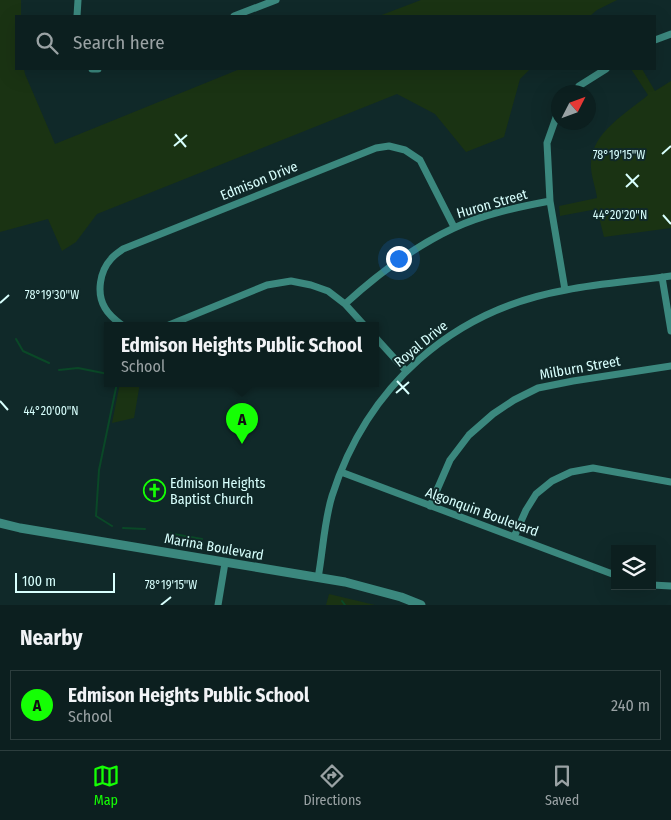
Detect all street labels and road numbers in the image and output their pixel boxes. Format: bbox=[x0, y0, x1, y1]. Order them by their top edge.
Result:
street label: Edmison Drive bbox=[218, 158, 300, 204]
street label: Huron Street bbox=[455, 186, 530, 222]
street label: Royal Drive bbox=[391, 317, 451, 371]
street label: Milburn Street bbox=[538, 352, 622, 383]
street label: Algonquin Boulevard bbox=[423, 484, 541, 540]
street label: Marina Boulevard bbox=[163, 530, 265, 564]

